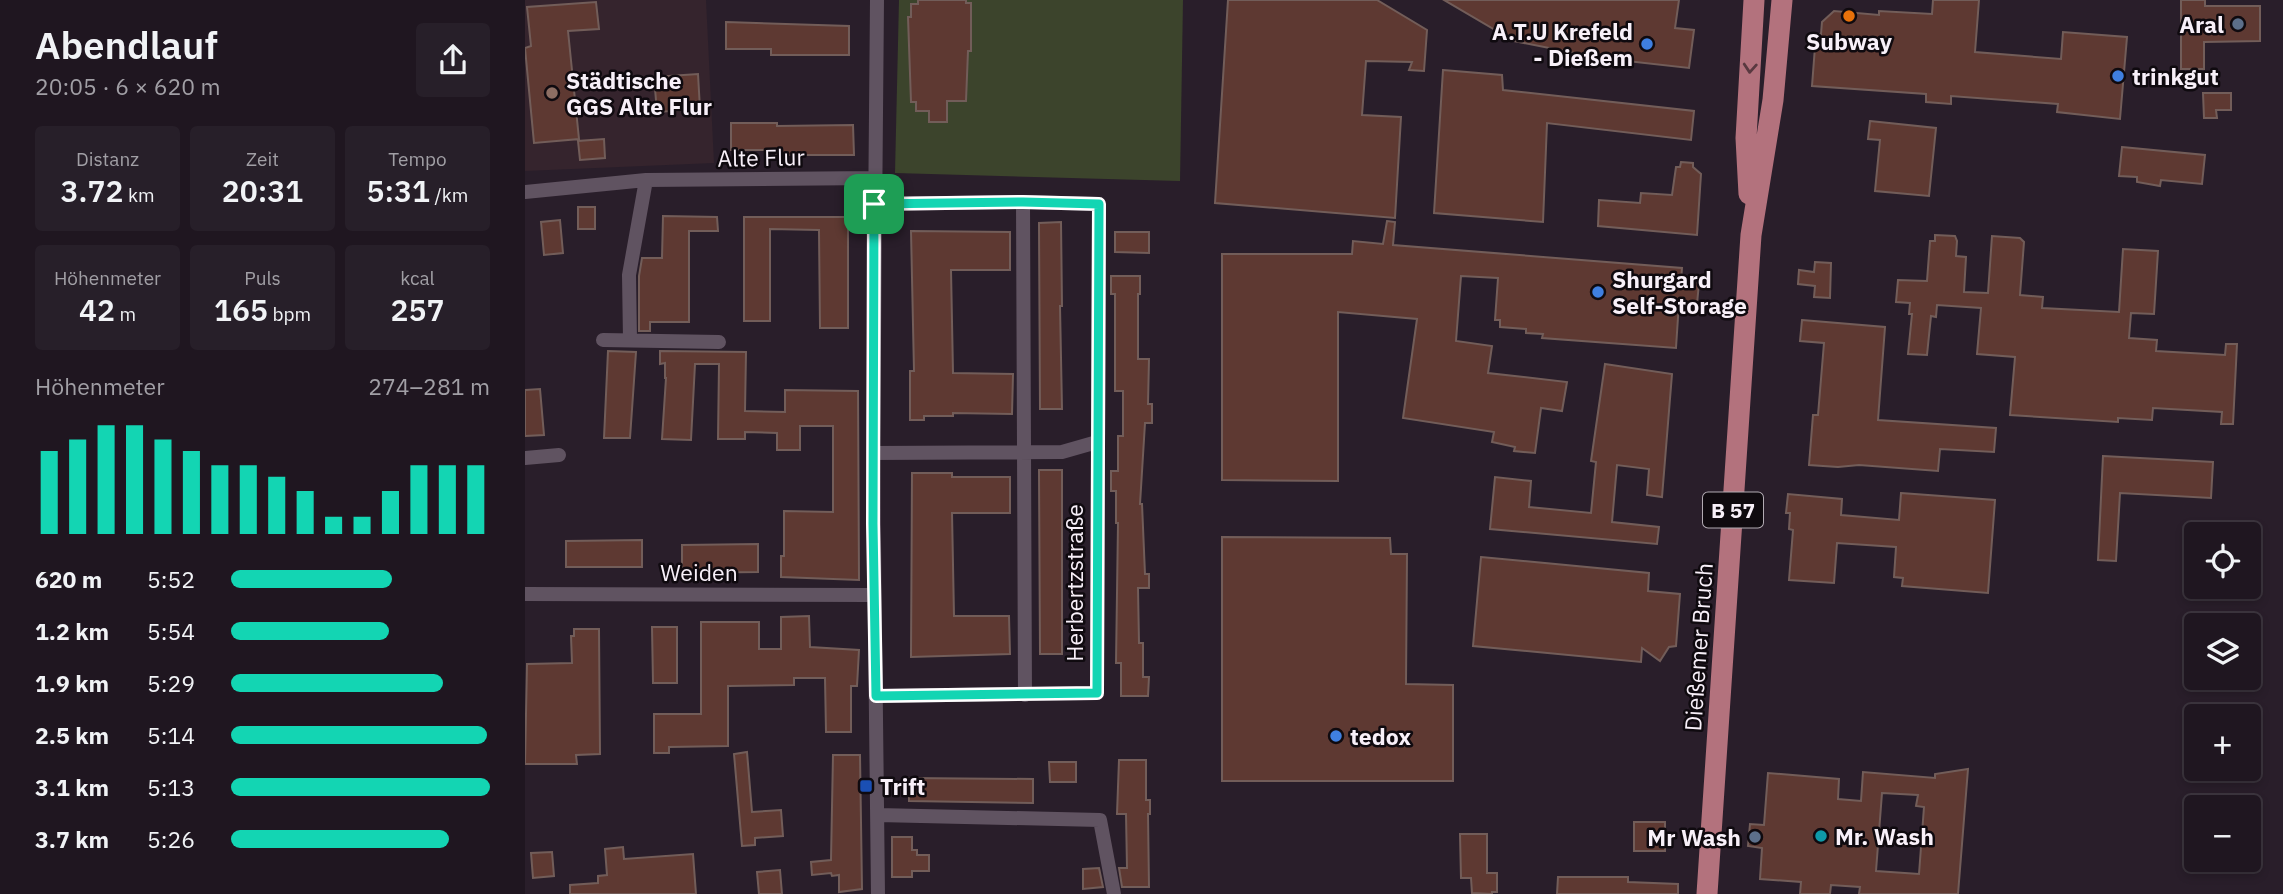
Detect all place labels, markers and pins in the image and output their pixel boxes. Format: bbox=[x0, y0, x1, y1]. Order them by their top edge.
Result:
marker: Subway bbox=[1841, 8, 1857, 24]
place label: Aral bbox=[2179, 9, 2224, 39]
place label: A.T.U Krefeld - Dießem bbox=[1492, 16, 1633, 72]
marker: Aral bbox=[2230, 16, 2246, 32]
place label: Subway bbox=[1806, 26, 1893, 56]
marker: A.T.U Krefeld - Dießem bbox=[1639, 36, 1655, 52]
place label: trinkgut bbox=[2132, 61, 2219, 91]
place label: Städtische GGS Alte Flur bbox=[566, 65, 712, 121]
marker: trinkgut bbox=[2110, 68, 2126, 84]
marker: Städtische GGS Alte Flur bbox=[544, 85, 560, 101]
pin bbox=[844, 174, 904, 234]
place label: Shurgard Self-Storage bbox=[1612, 264, 1747, 320]
marker: Shurgard Self-Storage bbox=[1590, 284, 1606, 300]
place label: tedox bbox=[1350, 721, 1411, 751]
marker: tedox bbox=[1328, 728, 1344, 744]
place label: Trift bbox=[880, 771, 926, 801]
marker: Trift bbox=[858, 778, 874, 794]
place label: Mr. Wash bbox=[1835, 821, 1934, 851]
place label: Mr Wash bbox=[1647, 822, 1741, 852]
marker: Mr. Wash bbox=[1813, 828, 1829, 844]
marker: Mr Wash bbox=[1747, 829, 1763, 845]

